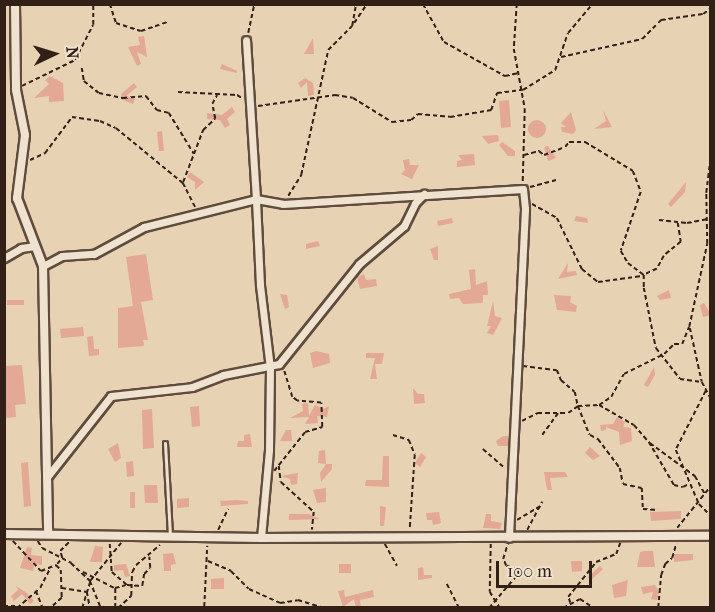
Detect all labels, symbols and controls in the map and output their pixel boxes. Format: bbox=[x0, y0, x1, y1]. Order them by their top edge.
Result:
north arrow bbox=[24, 24, 84, 84]
text: N bbox=[63, 46, 82, 59]
scale bar bbox=[499, 549, 595, 587]
text: 100 m bbox=[507, 561, 552, 582]

